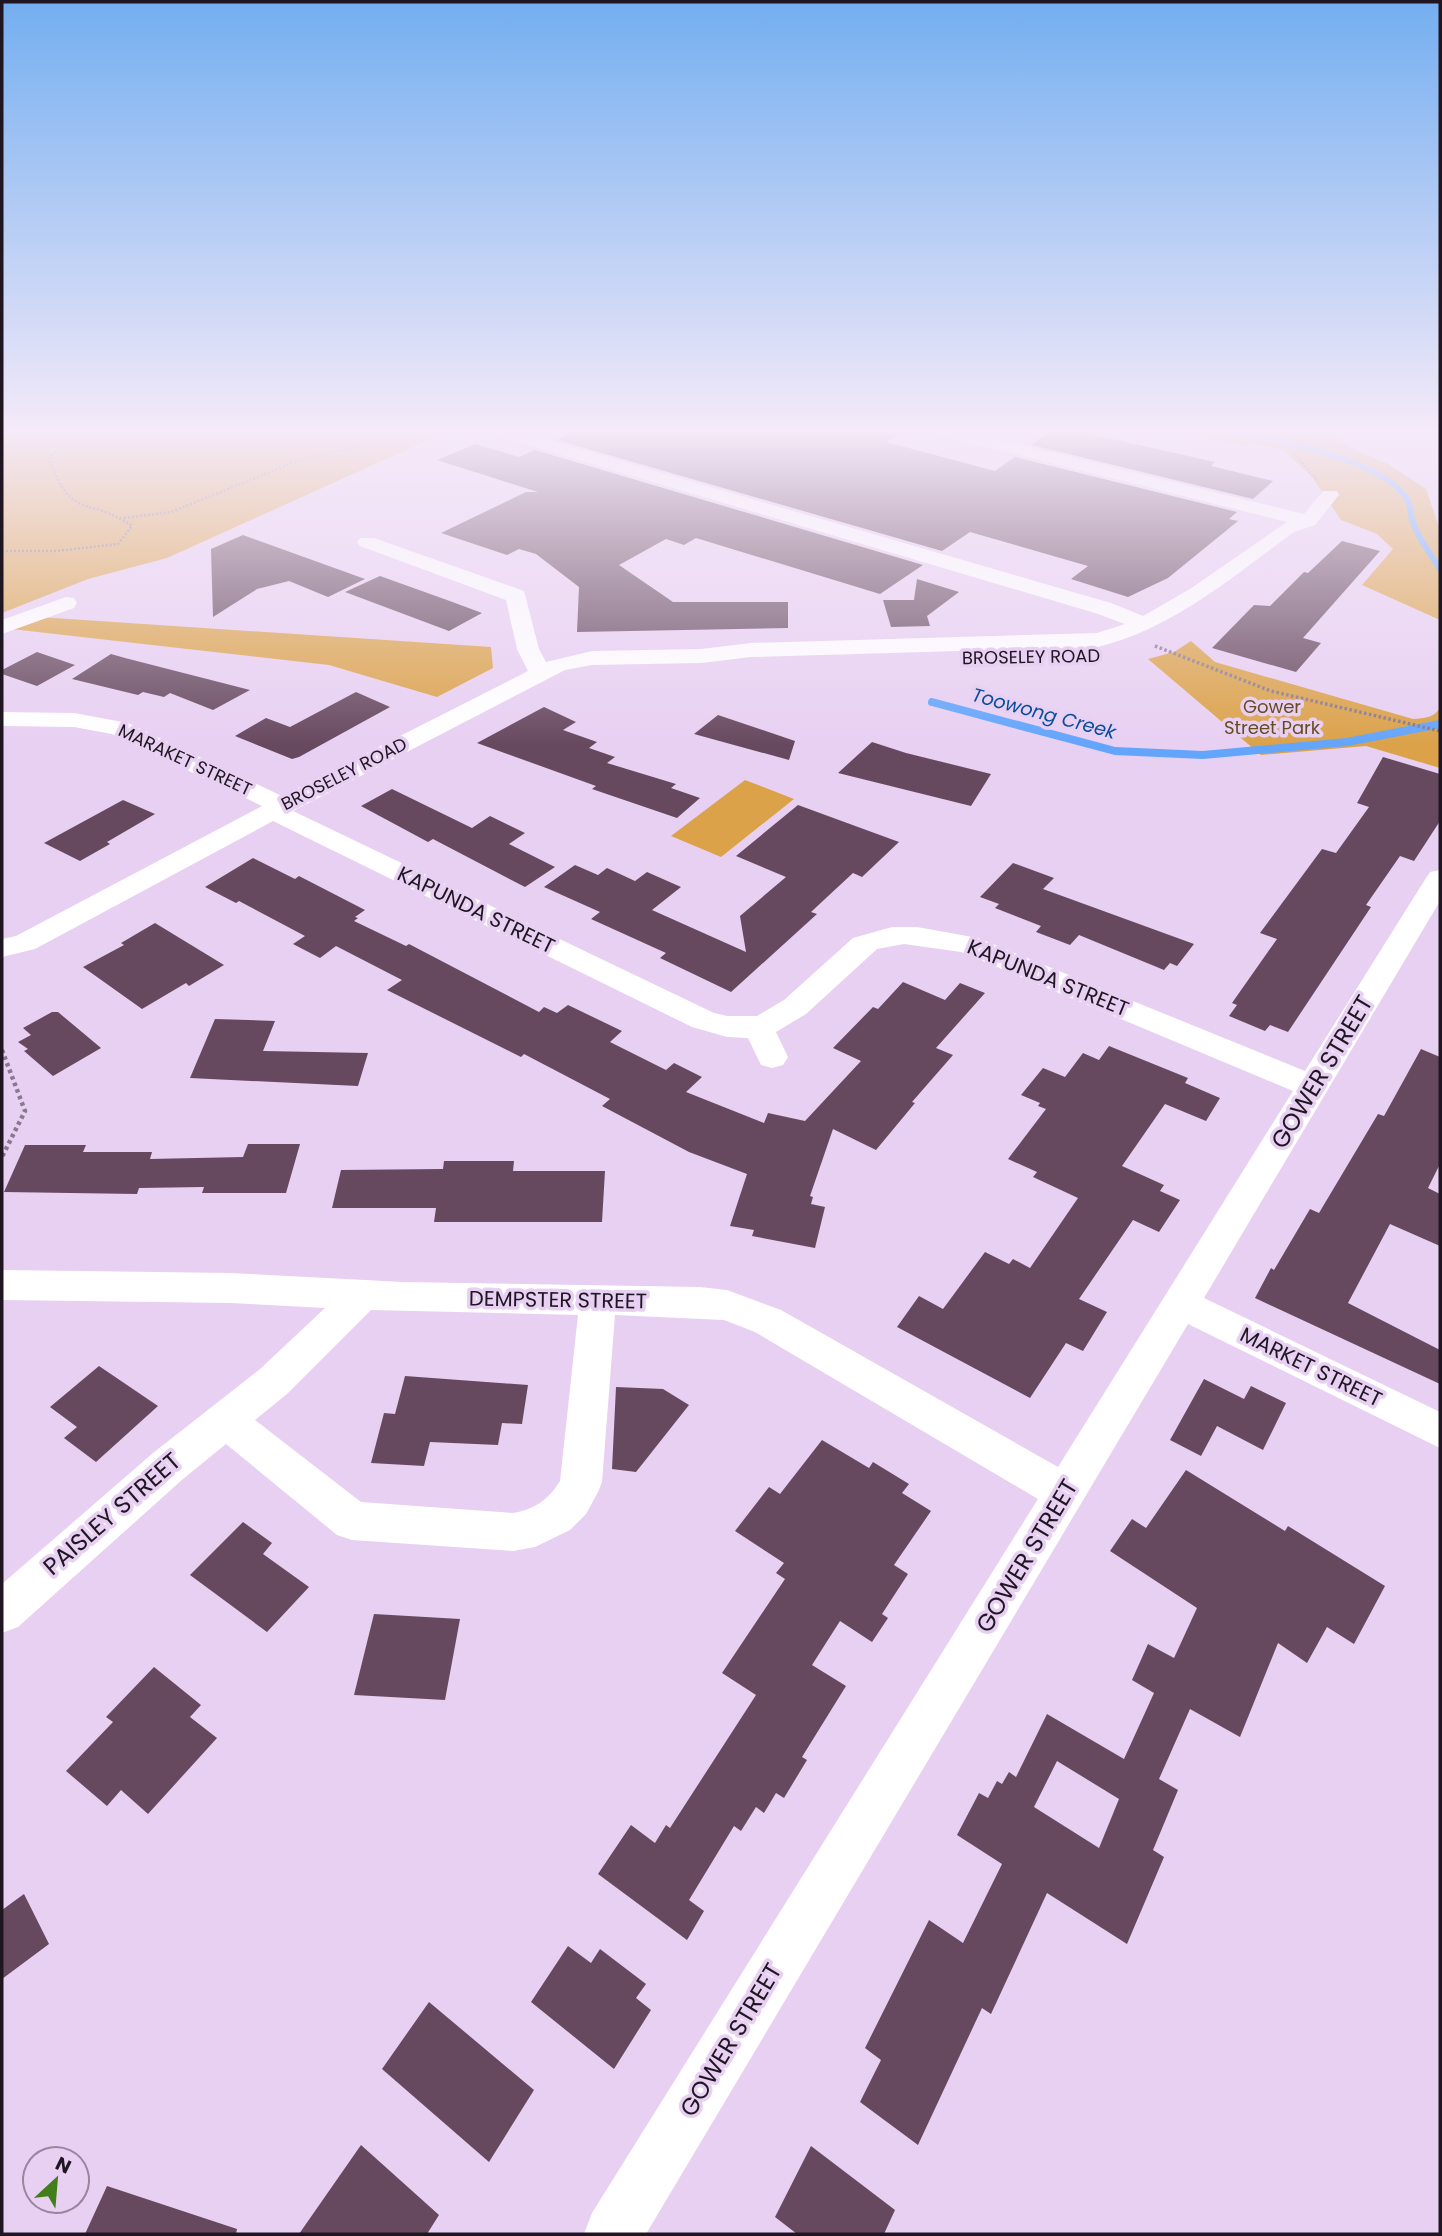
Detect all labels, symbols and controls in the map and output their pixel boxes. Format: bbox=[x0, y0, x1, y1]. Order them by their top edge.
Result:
street label: BROSELEY ROAD bbox=[962, 643, 1100, 670]
water label: Toowong Creek bbox=[969, 681, 1120, 746]
park label: Gower Street Park bbox=[1224, 694, 1321, 740]
street label: MARAKET STREET bbox=[114, 718, 256, 802]
street label: BROSELEY ROAD bbox=[277, 731, 411, 816]
street label: KAPUNDA STREET bbox=[393, 859, 560, 960]
street label: KAPUNDA STREET bbox=[963, 932, 1133, 1023]
street label: GOWER STREET bbox=[1263, 989, 1380, 1155]
street label: DEMPSTER STREET bbox=[469, 1283, 647, 1316]
street label: MARKET STREET bbox=[1235, 1320, 1387, 1413]
street label: PAISLEY STREET bbox=[36, 1445, 188, 1583]
street label: GOWER STREET bbox=[968, 1473, 1085, 1639]
street label: GOWER STREET bbox=[672, 1957, 789, 2123]
north arrow bbox=[21, 2145, 91, 2215]
text: N bbox=[51, 2150, 76, 2180]

